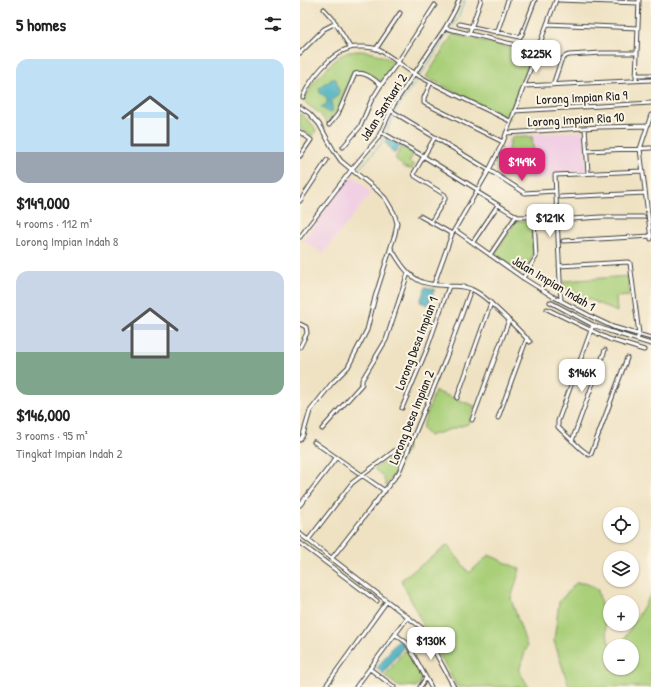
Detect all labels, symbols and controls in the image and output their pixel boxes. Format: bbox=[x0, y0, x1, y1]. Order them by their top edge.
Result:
text: 5 homes bbox=[16, 13, 66, 36]
icon: filters bbox=[262, 13, 284, 35]
pin: $225K bbox=[508, 40, 564, 74]
text: $225K bbox=[520, 44, 552, 62]
street label: Jalan Santuari 2 bbox=[355, 70, 411, 144]
icon: home bbox=[114, 85, 186, 157]
street label: Lorong Impian Ria 9 bbox=[536, 86, 628, 108]
street label: Lorong Impian Ria 10 bbox=[527, 107, 625, 131]
pin: $149K bbox=[494, 148, 550, 182]
text: $149K bbox=[508, 152, 536, 170]
text: $149,000 bbox=[16, 191, 70, 214]
pin: $121K bbox=[522, 204, 578, 238]
text: $121K bbox=[536, 208, 564, 226]
text: 4 rooms · 112 m² bbox=[16, 214, 92, 232]
text: Lorong Impian Indah 8 bbox=[16, 232, 118, 250]
street label: Jalan Impian Indah 1 bbox=[509, 251, 599, 315]
street label: Lorong Desa Impian 1 bbox=[390, 294, 442, 392]
icon: home bbox=[114, 297, 186, 369]
pin: $146K bbox=[554, 359, 610, 393]
text: $146K bbox=[568, 363, 596, 381]
street label: Lorong Desa Impian 2 bbox=[384, 367, 438, 467]
text: $146,000 bbox=[16, 403, 70, 426]
text: 3 rooms · 95 m² bbox=[16, 426, 88, 444]
text: Tingkat Impian Indah 2 bbox=[16, 444, 123, 462]
map controls bbox=[603, 507, 639, 675]
button: locate bbox=[603, 507, 639, 543]
button: layers bbox=[603, 551, 639, 587]
button: + bbox=[603, 595, 639, 631]
pin: $130K bbox=[403, 627, 459, 661]
text: $130K bbox=[416, 631, 446, 649]
button: − bbox=[603, 639, 639, 675]

